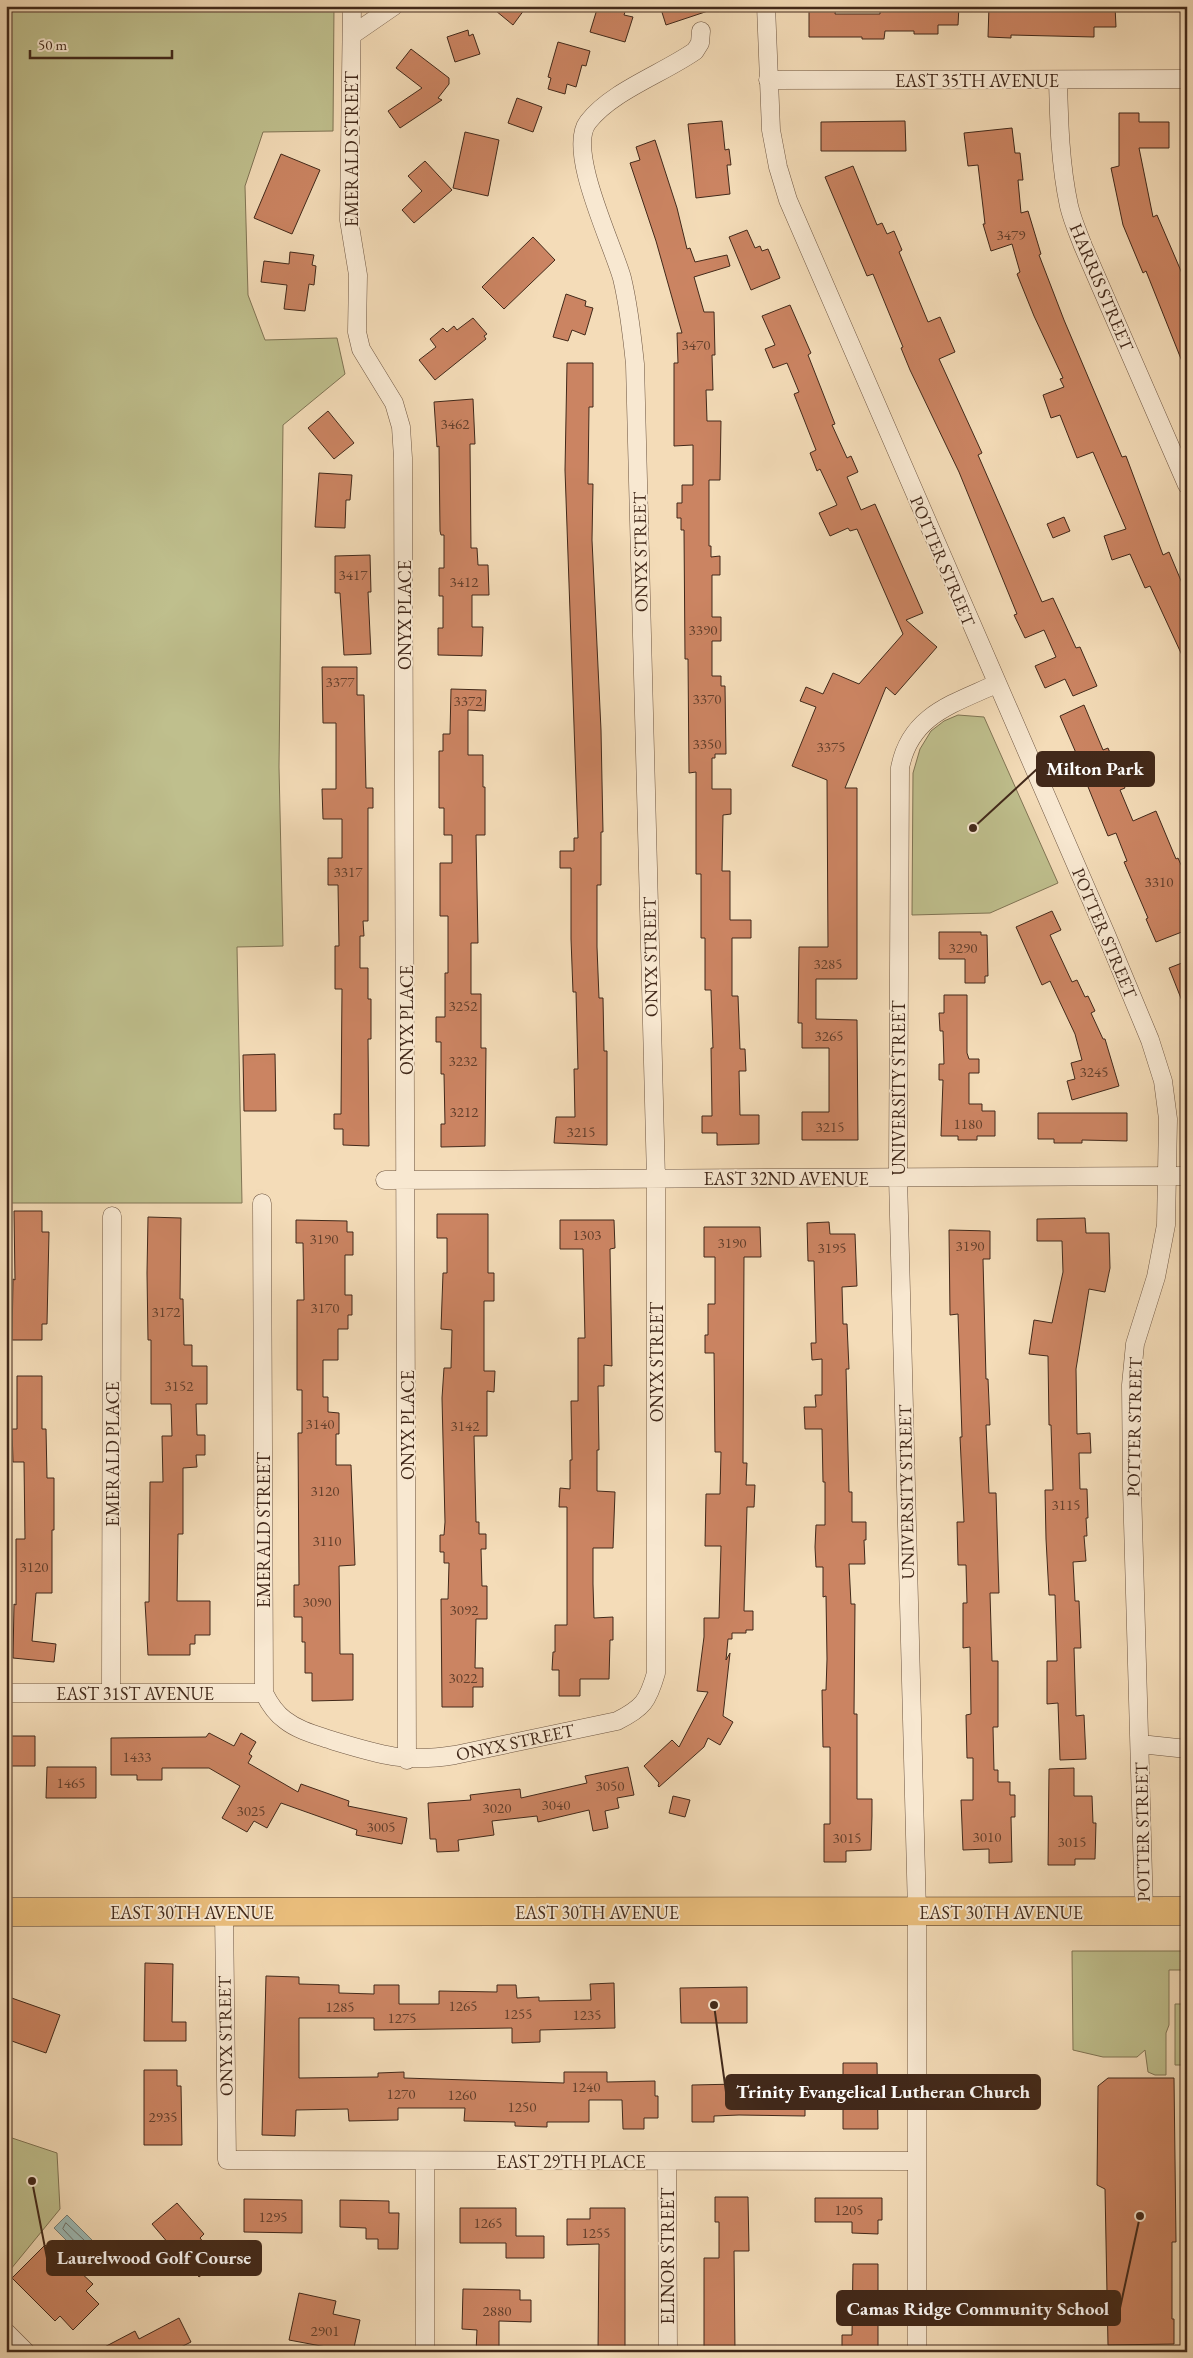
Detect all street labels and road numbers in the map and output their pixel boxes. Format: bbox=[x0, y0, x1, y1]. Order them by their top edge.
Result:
street label: EAST 35TH AVENUE bbox=[895, 69, 1059, 92]
street label: EMERALD STREET bbox=[340, 70, 363, 227]
street label: HARRIS STREET bbox=[1065, 220, 1140, 355]
street label: ONYX STREET bbox=[627, 491, 653, 612]
street label: POTTER STREET bbox=[905, 492, 981, 631]
street label: ONYX PLACE bbox=[393, 560, 416, 670]
street label: POTTER STREET bbox=[1067, 864, 1143, 1003]
street label: ONYX STREET bbox=[637, 896, 663, 1017]
street label: ONYX PLACE bbox=[395, 965, 418, 1075]
street label: UNIVERSITY STREET bbox=[887, 1000, 910, 1175]
street label: EAST 32ND AVENUE bbox=[703, 1167, 869, 1190]
street label: ONYX STREET bbox=[645, 1301, 668, 1422]
street label: POTTER STREET bbox=[1121, 1356, 1147, 1497]
street label: ONYX PLACE bbox=[396, 1370, 419, 1480]
street label: EMERALD PLACE bbox=[101, 1381, 124, 1527]
street label: UNIVERSITY STREET bbox=[893, 1403, 919, 1580]
street label: EMERALD STREET bbox=[252, 1451, 275, 1608]
street label: EAST 31ST AVENUE bbox=[56, 1682, 214, 1705]
street label: ONYX STREET bbox=[454, 1718, 577, 1766]
street label: POTTER STREET bbox=[1129, 1761, 1155, 1902]
street label: EAST 30TH AVENUE bbox=[110, 1901, 274, 1924]
street label: EAST 30TH AVENUE bbox=[515, 1901, 679, 1924]
street label: EAST 30TH AVENUE bbox=[919, 1901, 1083, 1924]
street label: ONYX STREET bbox=[212, 1975, 238, 2096]
street label: EAST 29TH PLACE bbox=[496, 2150, 646, 2173]
street label: ELINOR STREET bbox=[656, 2187, 679, 2324]

